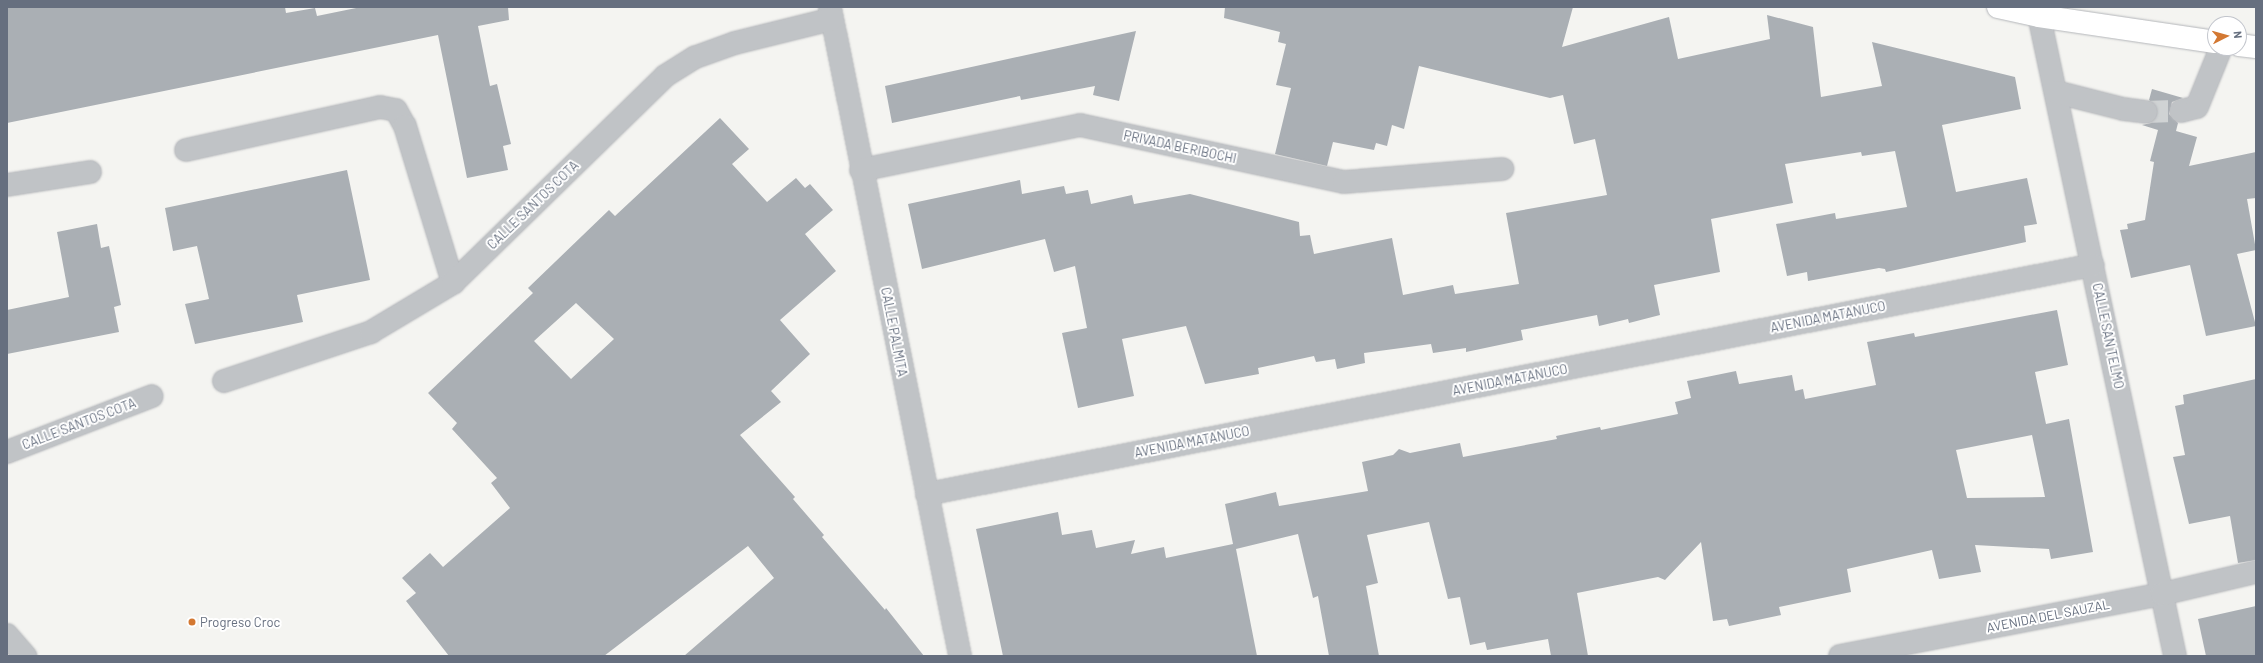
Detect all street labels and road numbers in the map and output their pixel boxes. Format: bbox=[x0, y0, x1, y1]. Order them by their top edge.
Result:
street label: PRIVADA BERIBOCHI bbox=[1122, 127, 1238, 167]
street label: CALLE SANTOS COTA bbox=[484, 157, 582, 253]
street label: CALLE SAN TELMO bbox=[2089, 282, 2127, 390]
street label: CALLE PALMITA bbox=[878, 286, 910, 378]
street label: AVENIDA MATANUCO bbox=[1769, 298, 1887, 336]
street label: AVENIDA MATANUCO bbox=[1451, 361, 1569, 399]
street label: CALLE SANTOS COTA bbox=[20, 395, 138, 453]
street label: AVENIDA MATANUCO bbox=[1133, 423, 1251, 461]
street label: AVENIDA DEL SAUZAL bbox=[1985, 596, 2111, 636]

